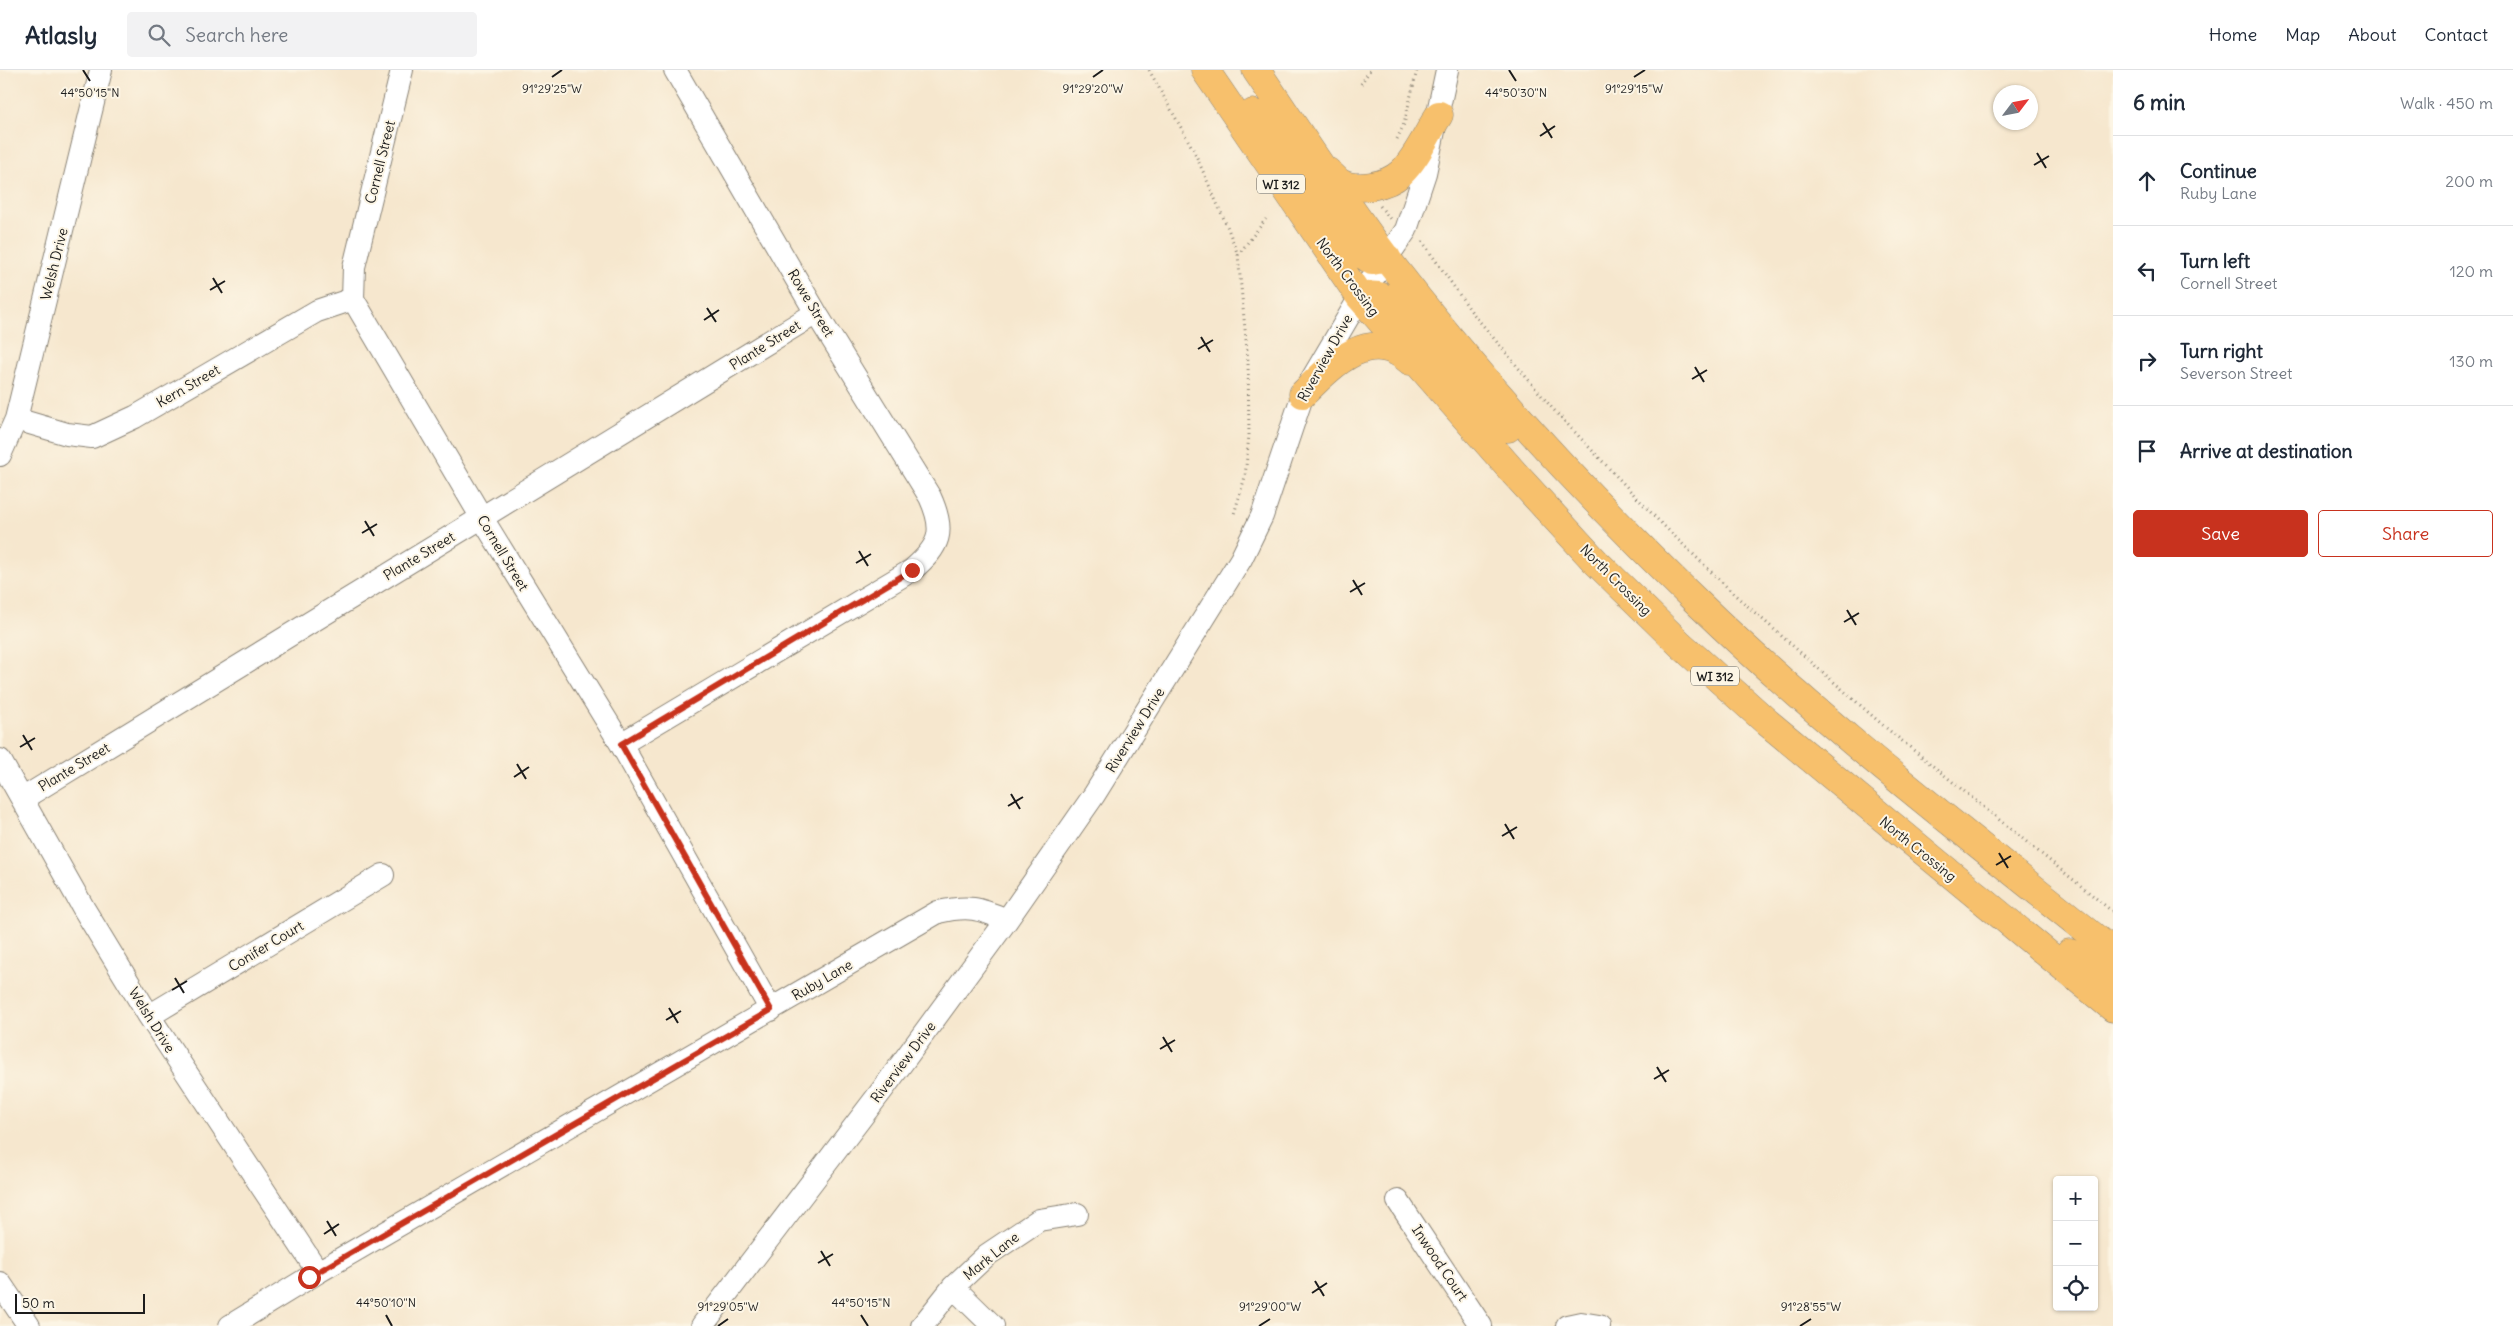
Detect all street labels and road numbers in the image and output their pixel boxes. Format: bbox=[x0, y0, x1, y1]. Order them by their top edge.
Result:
street label: Cornell Street bbox=[361, 118, 399, 206]
road number: WI 312 bbox=[1257, 175, 1305, 194]
street label: Welsh Drive bbox=[36, 226, 72, 302]
street label: North Crossing bbox=[1313, 234, 1383, 320]
street label: Rowe Street bbox=[784, 266, 838, 340]
street label: Riverview Drive bbox=[1294, 311, 1356, 405]
street label: Plante Street bbox=[726, 316, 804, 374]
street label: Kern Street bbox=[153, 360, 223, 411]
street label: Cornell Street bbox=[473, 512, 533, 594]
street label: Plante Street bbox=[380, 527, 458, 584]
street label: North Crossing bbox=[1577, 541, 1655, 619]
road number: WI 312 bbox=[1691, 666, 1739, 686]
street label: Riverview Drive bbox=[1102, 684, 1168, 776]
street label: Plante Street bbox=[35, 738, 113, 795]
street label: North Crossing bbox=[1876, 813, 1960, 885]
street label: Conifer Court bbox=[225, 916, 307, 975]
street label: Ruby Lane bbox=[788, 955, 856, 1005]
street label: Welsh Drive bbox=[125, 984, 179, 1056]
street label: Riverview Drive bbox=[867, 1018, 939, 1106]
street label: Inwood Court bbox=[1408, 1222, 1472, 1305]
street label: Mark Lane bbox=[959, 1228, 1023, 1284]

